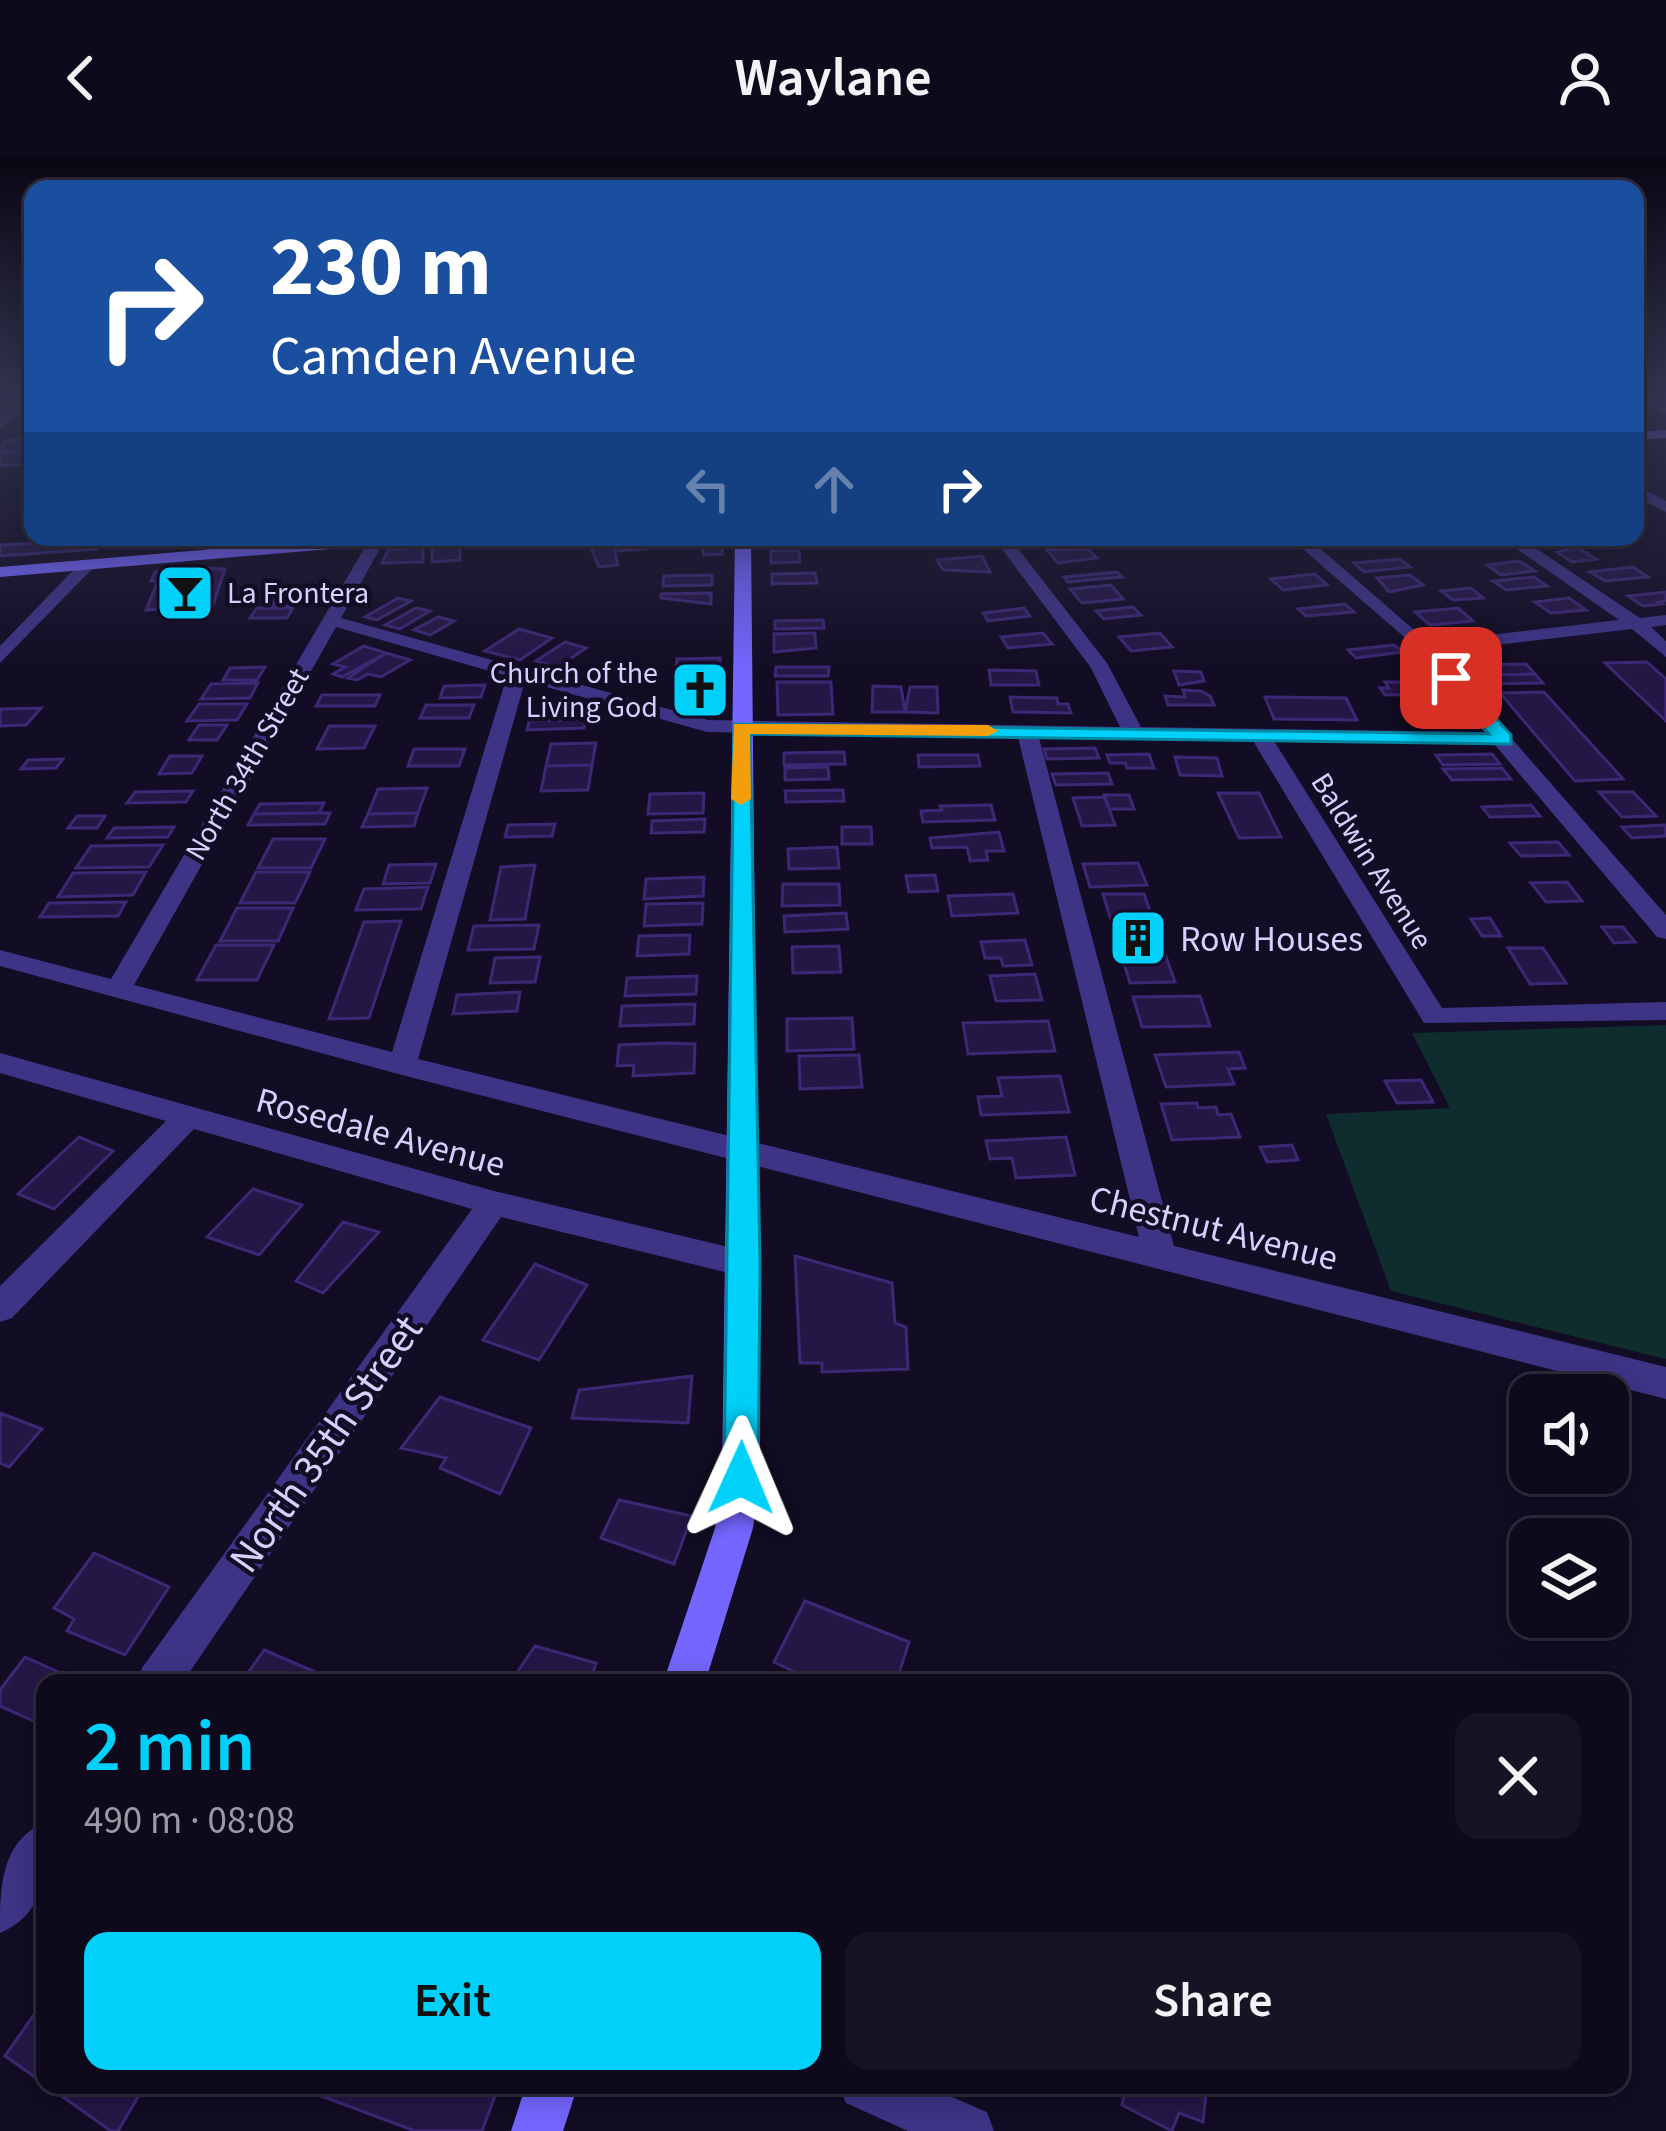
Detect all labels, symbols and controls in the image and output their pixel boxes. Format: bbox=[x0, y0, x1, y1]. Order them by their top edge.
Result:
text: Waylane bbox=[734, 40, 932, 117]
icon: back bbox=[48, 45, 114, 111]
icon: person bbox=[1552, 45, 1618, 111]
text: 230 m bbox=[270, 208, 492, 328]
icon: right bbox=[72, 228, 228, 384]
text: Camden Avenue bbox=[270, 319, 636, 396]
icon: left bbox=[675, 456, 741, 522]
icon: ahead bbox=[801, 456, 867, 522]
icon: right bbox=[927, 456, 993, 522]
bar icon: La Frontera bbox=[154, 562, 216, 624]
place label: La Frontera bbox=[227, 572, 369, 615]
pin bbox=[1400, 627, 1502, 729]
icon: arrive bbox=[1418, 645, 1484, 711]
place label: Church of the Living God bbox=[490, 652, 658, 729]
church icon: Church of the Living God bbox=[669, 659, 731, 721]
street label: North 34th Street bbox=[175, 660, 320, 869]
street label: Baldwin Avenue bbox=[1300, 765, 1443, 958]
building icon: Row Houses bbox=[1107, 907, 1169, 969]
place label: Row Houses bbox=[1180, 914, 1363, 965]
street label: Rosedale Avenue bbox=[250, 1075, 511, 1190]
street label: Chestnut Avenue bbox=[1084, 1173, 1343, 1284]
street label: North 35th Street bbox=[215, 1303, 438, 1585]
map controls bbox=[1509, 1374, 1629, 1638]
button: sound bbox=[1509, 1374, 1629, 1494]
position arrow bbox=[678, 1415, 804, 1541]
button: layers bbox=[1509, 1518, 1629, 1638]
text: 2 min bbox=[84, 1696, 255, 1799]
button: close bbox=[1455, 1713, 1581, 1839]
text: 490 m · 08:08 bbox=[84, 1793, 295, 1849]
button: Exit bbox=[84, 1932, 821, 2070]
button: Share bbox=[845, 1932, 1581, 2070]

